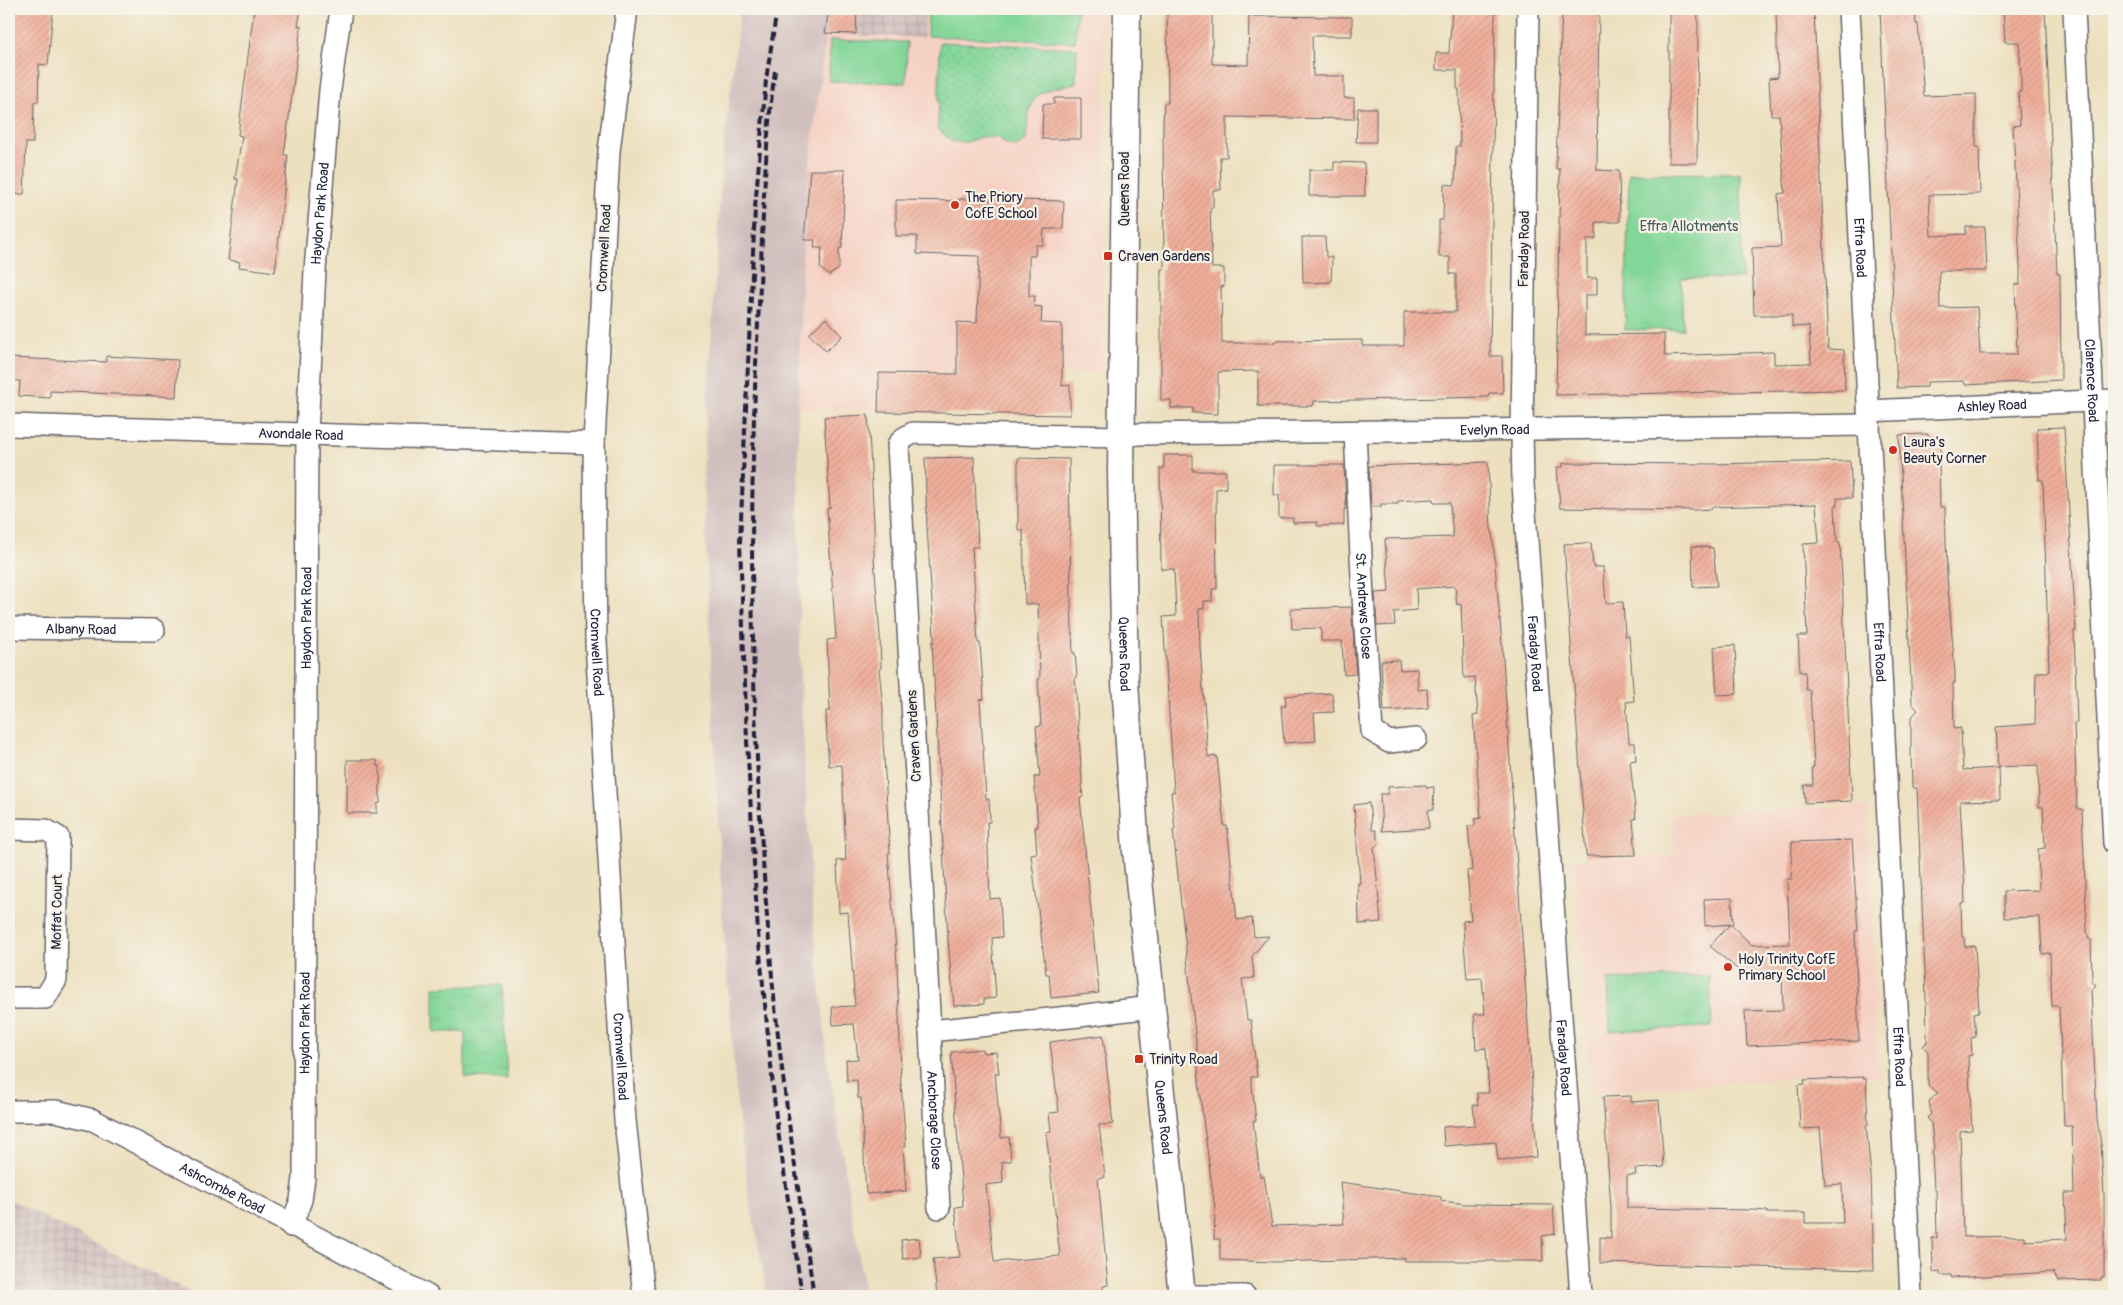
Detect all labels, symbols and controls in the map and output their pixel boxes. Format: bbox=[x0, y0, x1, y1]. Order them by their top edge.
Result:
street label: Queens Road bbox=[1116, 151, 1133, 227]
street label: Haydon Park Road bbox=[307, 161, 332, 265]
place label: The Priory CofE School bbox=[965, 189, 1037, 222]
marker: The Priory CofE School bbox=[949, 199, 961, 211]
street label: Cromwell Road bbox=[593, 204, 615, 292]
street label: Faraday Road bbox=[1515, 210, 1533, 288]
street label: Effra Road bbox=[1851, 217, 1870, 278]
park label: Effra Allotments bbox=[1640, 218, 1739, 235]
place label: Craven Gardens bbox=[1118, 248, 1211, 265]
marker: Craven Gardens bbox=[1102, 250, 1114, 262]
street label: Clarence Road bbox=[2081, 338, 2102, 423]
street label: Ashley Road bbox=[1956, 395, 2027, 416]
street label: Evelyn Road bbox=[1460, 421, 1530, 439]
street label: Avondale Road bbox=[258, 424, 344, 444]
place label: Laura's Beauty Corner bbox=[1903, 434, 1987, 467]
marker: Laura's Beauty Corner bbox=[1887, 444, 1899, 456]
street label: St. Andrews Close bbox=[1352, 552, 1376, 660]
street label: Haydon Park Road bbox=[298, 566, 315, 670]
street label: Cromwell Road bbox=[587, 608, 608, 697]
street label: Faraday Road bbox=[1524, 614, 1546, 693]
street label: Queens Road bbox=[1115, 616, 1134, 692]
street label: Albany Road bbox=[45, 620, 117, 638]
street label: Effra Road bbox=[1870, 622, 1890, 683]
street label: Craven Gardens bbox=[903, 689, 925, 782]
street label: Moffat Court bbox=[48, 874, 66, 950]
place label: Holy Trinity CofE Primary School bbox=[1738, 951, 1836, 984]
marker: Holy Trinity CofE Primary School bbox=[1722, 961, 1734, 973]
street label: Haydon Park Road bbox=[296, 971, 313, 1075]
street label: Cromwell Road bbox=[610, 1012, 632, 1101]
street label: Faraday Road bbox=[1553, 1018, 1575, 1097]
street label: Effra Road bbox=[1890, 1026, 1909, 1087]
place label: Trinity Road bbox=[1149, 1051, 1218, 1068]
marker: Trinity Road bbox=[1133, 1053, 1145, 1065]
street label: Anchorage Close bbox=[924, 1070, 946, 1170]
street label: Queens Road bbox=[1151, 1079, 1176, 1156]
street label: Ashcombe Road bbox=[176, 1158, 268, 1217]

